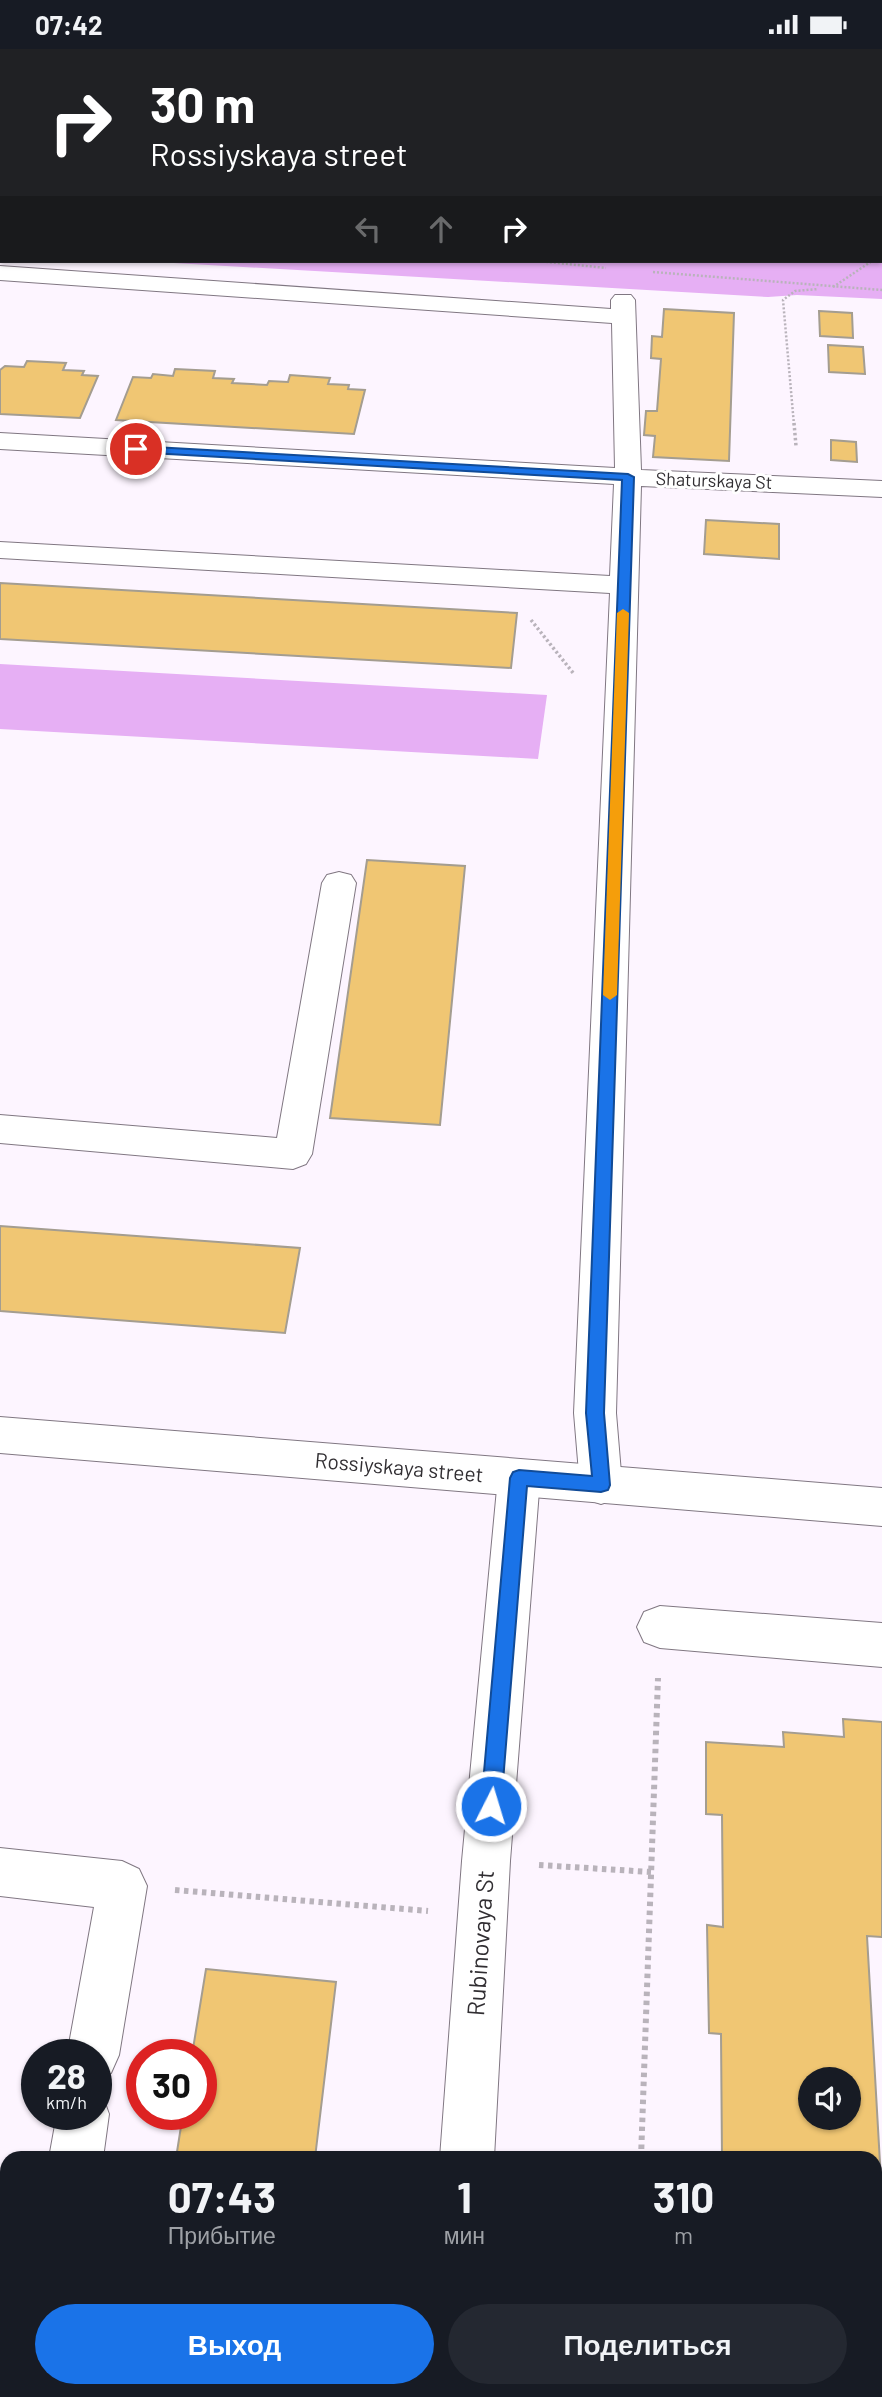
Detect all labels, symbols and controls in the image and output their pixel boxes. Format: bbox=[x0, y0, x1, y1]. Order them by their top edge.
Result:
text: 07:42 bbox=[35, 9, 102, 40]
text: 30 m bbox=[150, 74, 255, 133]
icon: right bbox=[35, 77, 126, 168]
text: Rossiyskaya street bbox=[150, 134, 408, 172]
icon: left bbox=[349, 210, 387, 248]
icon: ahead bbox=[422, 210, 460, 248]
icon: right bbox=[495, 210, 533, 248]
pin bbox=[106, 419, 166, 479]
icon: arrive bbox=[117, 430, 155, 468]
street label: Shaturskaya St bbox=[655, 467, 773, 493]
street label: Rossiyskaya street bbox=[314, 1447, 484, 1486]
position arrow bbox=[454, 1769, 528, 1843]
street label: Rubinovaya St bbox=[460, 1869, 499, 2017]
speed limit sign: 30 bbox=[126, 2039, 217, 2130]
text: 28 bbox=[47, 2054, 86, 2096]
map controls bbox=[798, 2067, 861, 2130]
button: sound bbox=[798, 2067, 861, 2130]
text: km/h bbox=[46, 2091, 87, 2113]
text: 07:43 bbox=[168, 2171, 276, 2221]
text: 1 bbox=[457, 2171, 472, 2221]
text: 310 bbox=[653, 2171, 714, 2221]
text: Прибытие bbox=[168, 2221, 276, 2249]
text: мин bbox=[444, 2221, 485, 2249]
text: m bbox=[674, 2221, 693, 2249]
button: Выход bbox=[35, 2304, 434, 2384]
button: Поделиться bbox=[448, 2304, 847, 2384]

